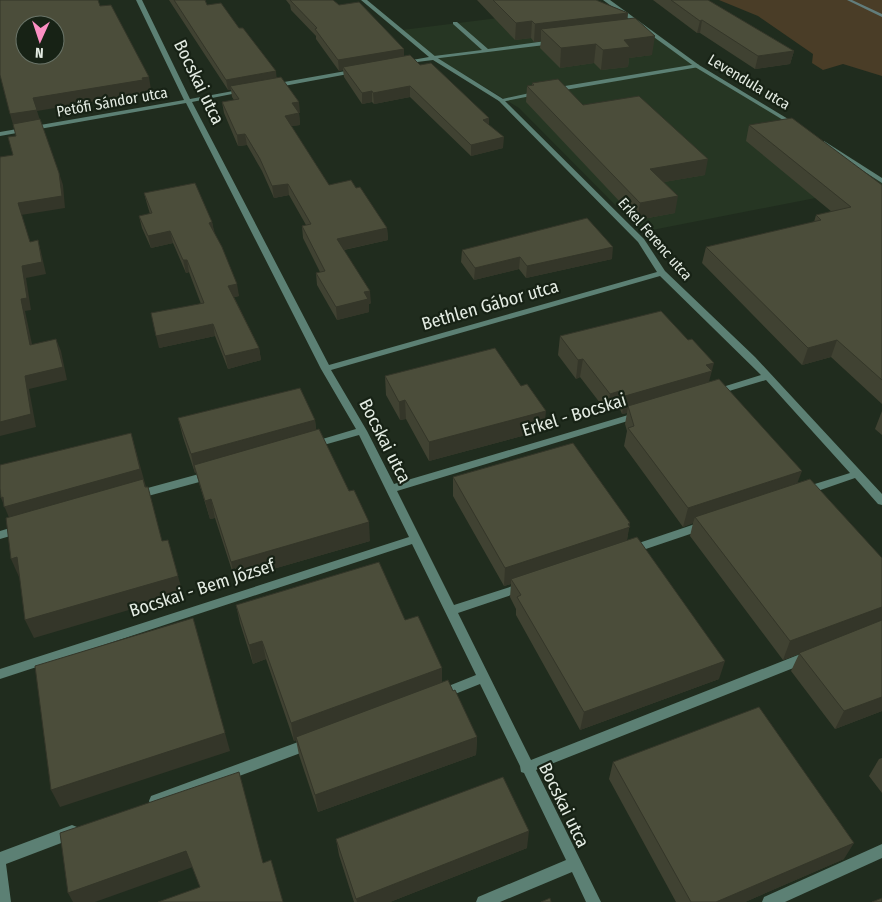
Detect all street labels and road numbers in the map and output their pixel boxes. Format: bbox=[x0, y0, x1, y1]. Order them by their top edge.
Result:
street label: Bocskai utca bbox=[169, 36, 229, 128]
street label: Levendula utca bbox=[705, 50, 793, 114]
street label: Petőfi Sándor utca bbox=[55, 83, 169, 121]
street label: Erkel Ferenc utca bbox=[614, 194, 696, 284]
street label: Bethlen Gábor utca bbox=[419, 275, 561, 335]
street label: Erkel - Bocskai bbox=[519, 389, 629, 441]
street label: Bocskai utca bbox=[354, 395, 416, 487]
street label: Bocskai - Bem József bbox=[127, 554, 279, 622]
street label: Bocskai utca bbox=[534, 759, 594, 851]

